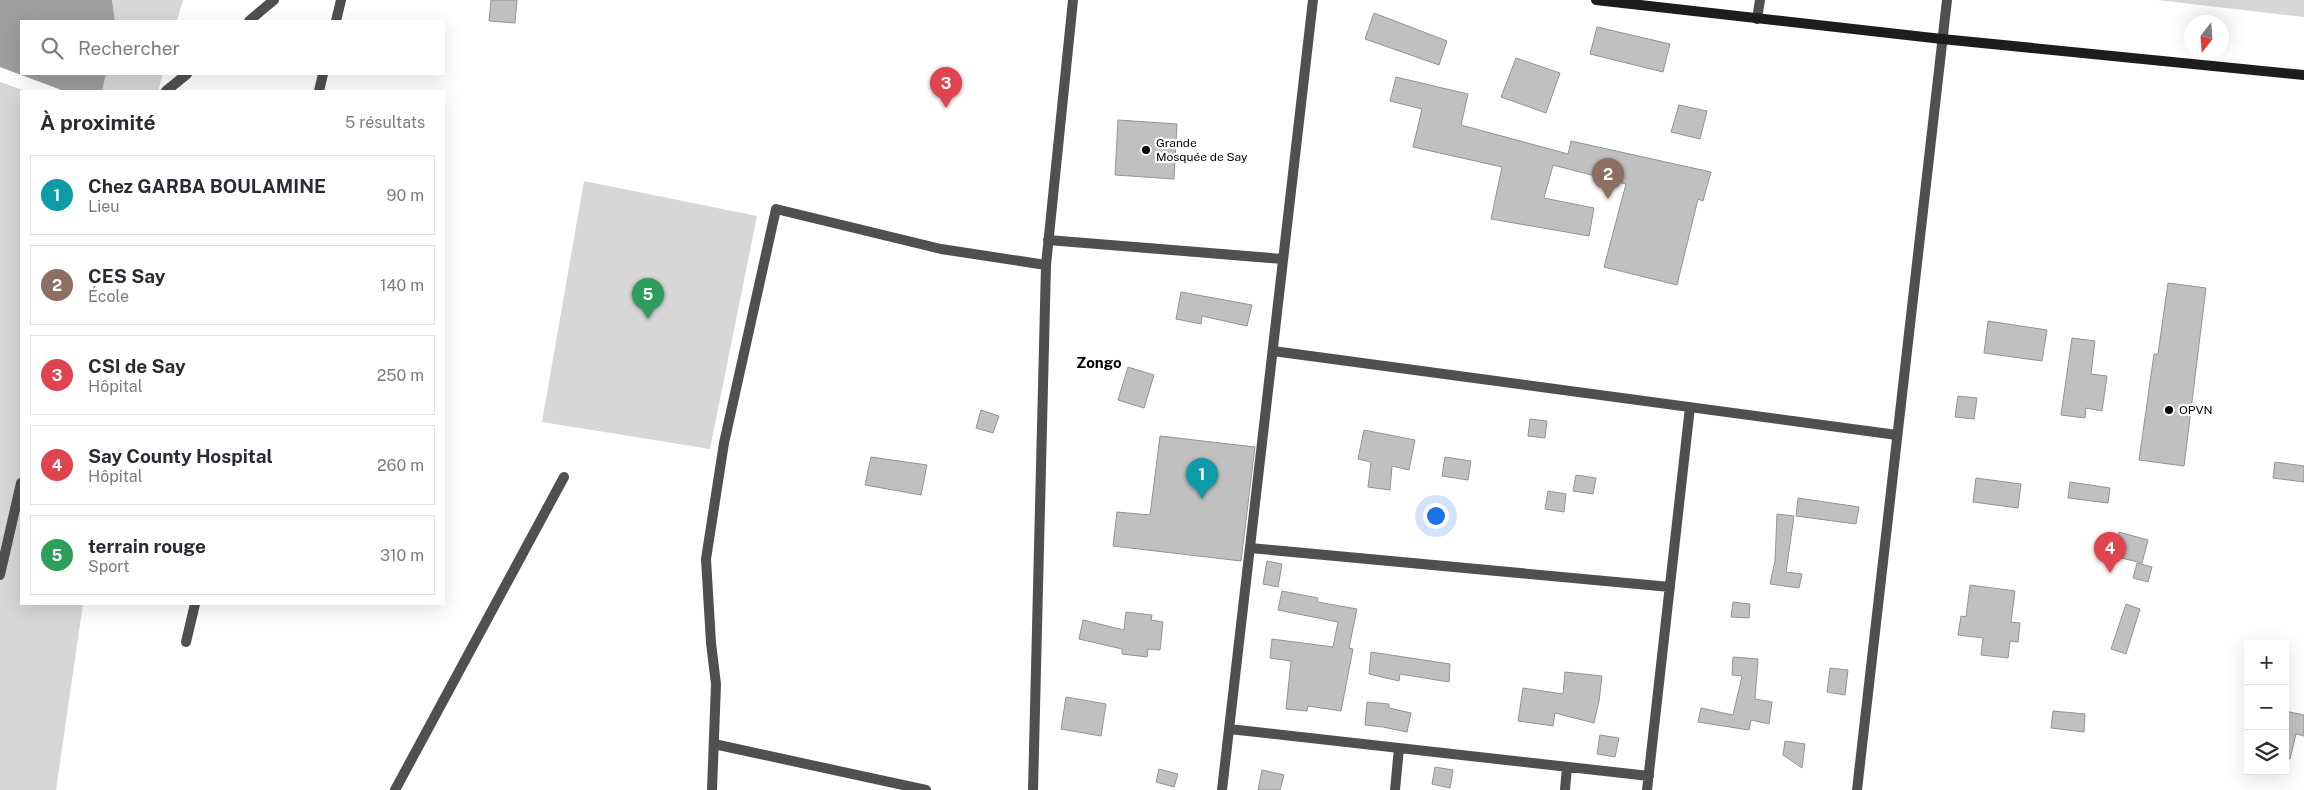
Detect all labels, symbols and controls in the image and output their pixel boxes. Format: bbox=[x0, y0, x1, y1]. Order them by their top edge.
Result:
north arrow bbox=[2184, 15, 2229, 60]
search box bbox=[20, 20, 445, 75]
icon: search bbox=[38, 34, 66, 62]
text: Rechercher bbox=[78, 37, 180, 59]
pin: 3 bbox=[930, 67, 962, 108]
text: À proximité bbox=[40, 110, 156, 135]
text: 5 résultats bbox=[345, 113, 425, 132]
place label: Grande Mosquée de Say bbox=[1156, 136, 1248, 164]
marker: Grande Mosquée de Say bbox=[1140, 144, 1152, 156]
pin: 2 bbox=[1592, 158, 1624, 199]
text: Chez GARBA BOULAMINE bbox=[88, 175, 326, 197]
text: 1 bbox=[54, 186, 60, 205]
text: 90 m bbox=[387, 186, 424, 205]
text: Lieu bbox=[88, 197, 120, 216]
text: CES Say bbox=[88, 265, 165, 287]
text: 2 bbox=[52, 276, 62, 295]
text: 140 m bbox=[380, 276, 424, 295]
pin: 5 bbox=[632, 278, 664, 319]
text: École bbox=[88, 287, 129, 306]
district label: Zongo bbox=[1076, 354, 1122, 371]
text: CSI de Say bbox=[88, 355, 186, 377]
text: 3 bbox=[52, 366, 62, 385]
text: 250 m bbox=[377, 366, 424, 385]
text: Hôpital bbox=[88, 377, 143, 396]
place label: OPVN bbox=[2179, 403, 2213, 417]
marker: OPVN bbox=[2163, 404, 2175, 416]
text: Say County Hospital bbox=[88, 445, 273, 467]
text: 4 bbox=[52, 456, 62, 475]
text: 260 m bbox=[377, 456, 424, 475]
pin: 1 bbox=[1186, 458, 1218, 499]
text: Hôpital bbox=[88, 467, 143, 486]
your location bbox=[1423, 503, 1449, 529]
pin: 4 bbox=[2094, 532, 2126, 573]
text: terrain rouge bbox=[88, 535, 206, 557]
text: 5 bbox=[52, 546, 62, 565]
text: 310 m bbox=[380, 546, 424, 565]
text: Sport bbox=[88, 557, 130, 576]
map controls bbox=[2244, 640, 2289, 775]
button: + bbox=[2244, 640, 2289, 685]
button: − bbox=[2244, 685, 2289, 730]
button: layers bbox=[2244, 730, 2289, 775]

